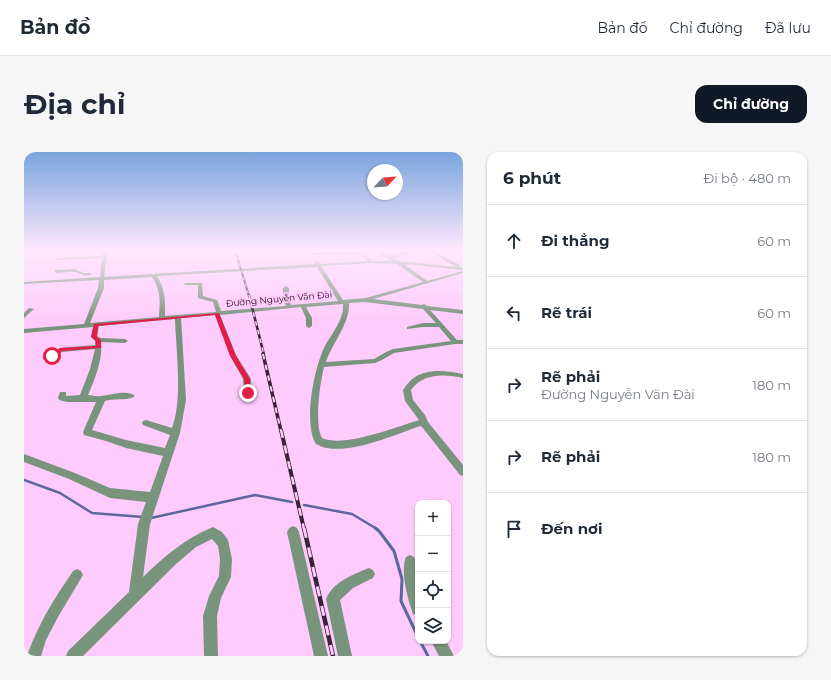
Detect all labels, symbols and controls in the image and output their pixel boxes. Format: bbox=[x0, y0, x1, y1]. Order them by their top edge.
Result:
text: Bản đồ bbox=[20, 16, 90, 39]
text: Bản đồ bbox=[597, 19, 648, 37]
text: Chỉ đường bbox=[670, 19, 743, 37]
text: Đã lưu bbox=[765, 19, 811, 37]
button: Chỉ đường bbox=[695, 85, 807, 123]
text: Địa chỉ bbox=[24, 87, 125, 121]
north arrow bbox=[367, 164, 403, 200]
text: 6 phút bbox=[503, 168, 561, 188]
text: Đi bộ · 480 m bbox=[703, 170, 791, 186]
icon: ahead bbox=[503, 230, 525, 252]
text: Đi thẳng bbox=[541, 231, 609, 250]
text: 60 m bbox=[757, 233, 791, 249]
street label: Đường Nguyễn Văn Đài bbox=[225, 288, 332, 309]
icon: left bbox=[503, 302, 525, 324]
text: Rẽ trái bbox=[541, 303, 592, 322]
text: 60 m bbox=[757, 305, 791, 321]
route start bbox=[43, 347, 61, 365]
text: Rẽ phải bbox=[541, 367, 600, 386]
icon: right bbox=[503, 374, 525, 396]
text: 180 m bbox=[752, 377, 791, 393]
route end bbox=[239, 384, 257, 402]
text: Đường Nguyễn Văn Đài bbox=[541, 386, 695, 402]
icon: right bbox=[503, 446, 525, 468]
text: Rẽ phải bbox=[541, 447, 600, 466]
text: 180 m bbox=[752, 449, 791, 465]
map controls bbox=[415, 500, 451, 644]
button: + bbox=[415, 500, 451, 536]
icon: arrive bbox=[503, 518, 525, 540]
text: Đến nơi bbox=[541, 519, 602, 538]
button: − bbox=[415, 536, 451, 572]
button: locate bbox=[415, 572, 451, 608]
button: layers bbox=[415, 608, 451, 644]

